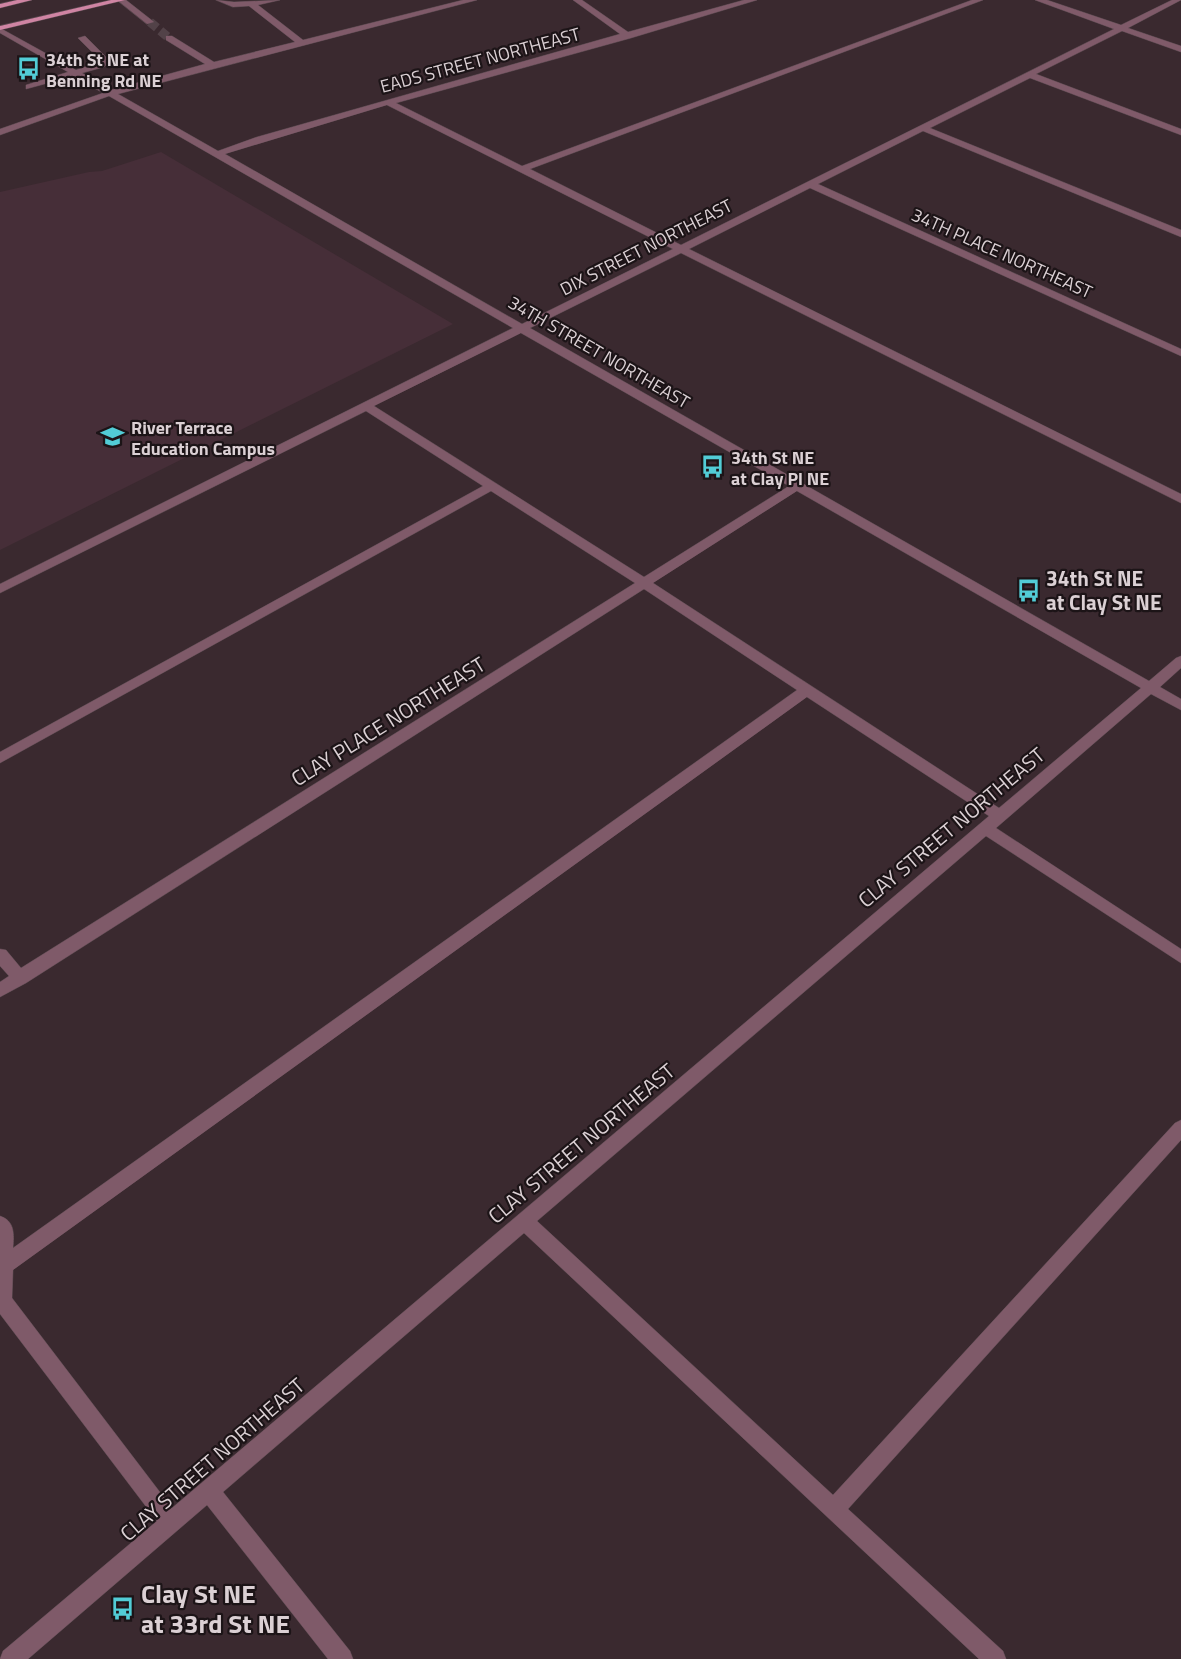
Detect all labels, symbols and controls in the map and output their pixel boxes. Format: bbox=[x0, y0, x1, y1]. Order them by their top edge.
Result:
street label: EADS STREET NORTHEAST bbox=[377, 20, 583, 100]
place label: 34th St NE at Benning Rd NE bbox=[46, 46, 162, 94]
bus stop icon: 34th St NE at Benning Rd NE bbox=[15, 56, 41, 82]
street label: DIX STREET NORTHEAST bbox=[555, 192, 737, 302]
street label: 34TH PLACE NORTHEAST bbox=[907, 201, 1097, 305]
street label: 34TH STREET NORTHEAST bbox=[503, 289, 695, 415]
place label: River Terrace Education Campus bbox=[131, 414, 275, 462]
school or university icon: River Terrace Education Campus bbox=[100, 424, 126, 450]
place label: 34th St NE at Clay Pl NE bbox=[731, 444, 829, 492]
bus stop icon: 34th St NE at Clay Pl NE bbox=[700, 454, 726, 480]
place label: 34th St NE at Clay St NE bbox=[1046, 562, 1162, 618]
bus stop icon: 34th St NE at Clay St NE bbox=[1015, 577, 1041, 603]
street label: CLAY PLACE NORTHEAST bbox=[285, 648, 491, 794]
street label: CLAY STREET NORTHEAST bbox=[850, 739, 1052, 915]
street label: CLAY STREET NORTHEAST bbox=[480, 1055, 682, 1231]
street label: CLAY STREET NORTHEAST bbox=[113, 1370, 311, 1548]
place label: Clay St NE at 33rd St NE bbox=[141, 1574, 290, 1643]
bus stop icon: Clay St NE at 33rd St NE bbox=[110, 1595, 136, 1621]

